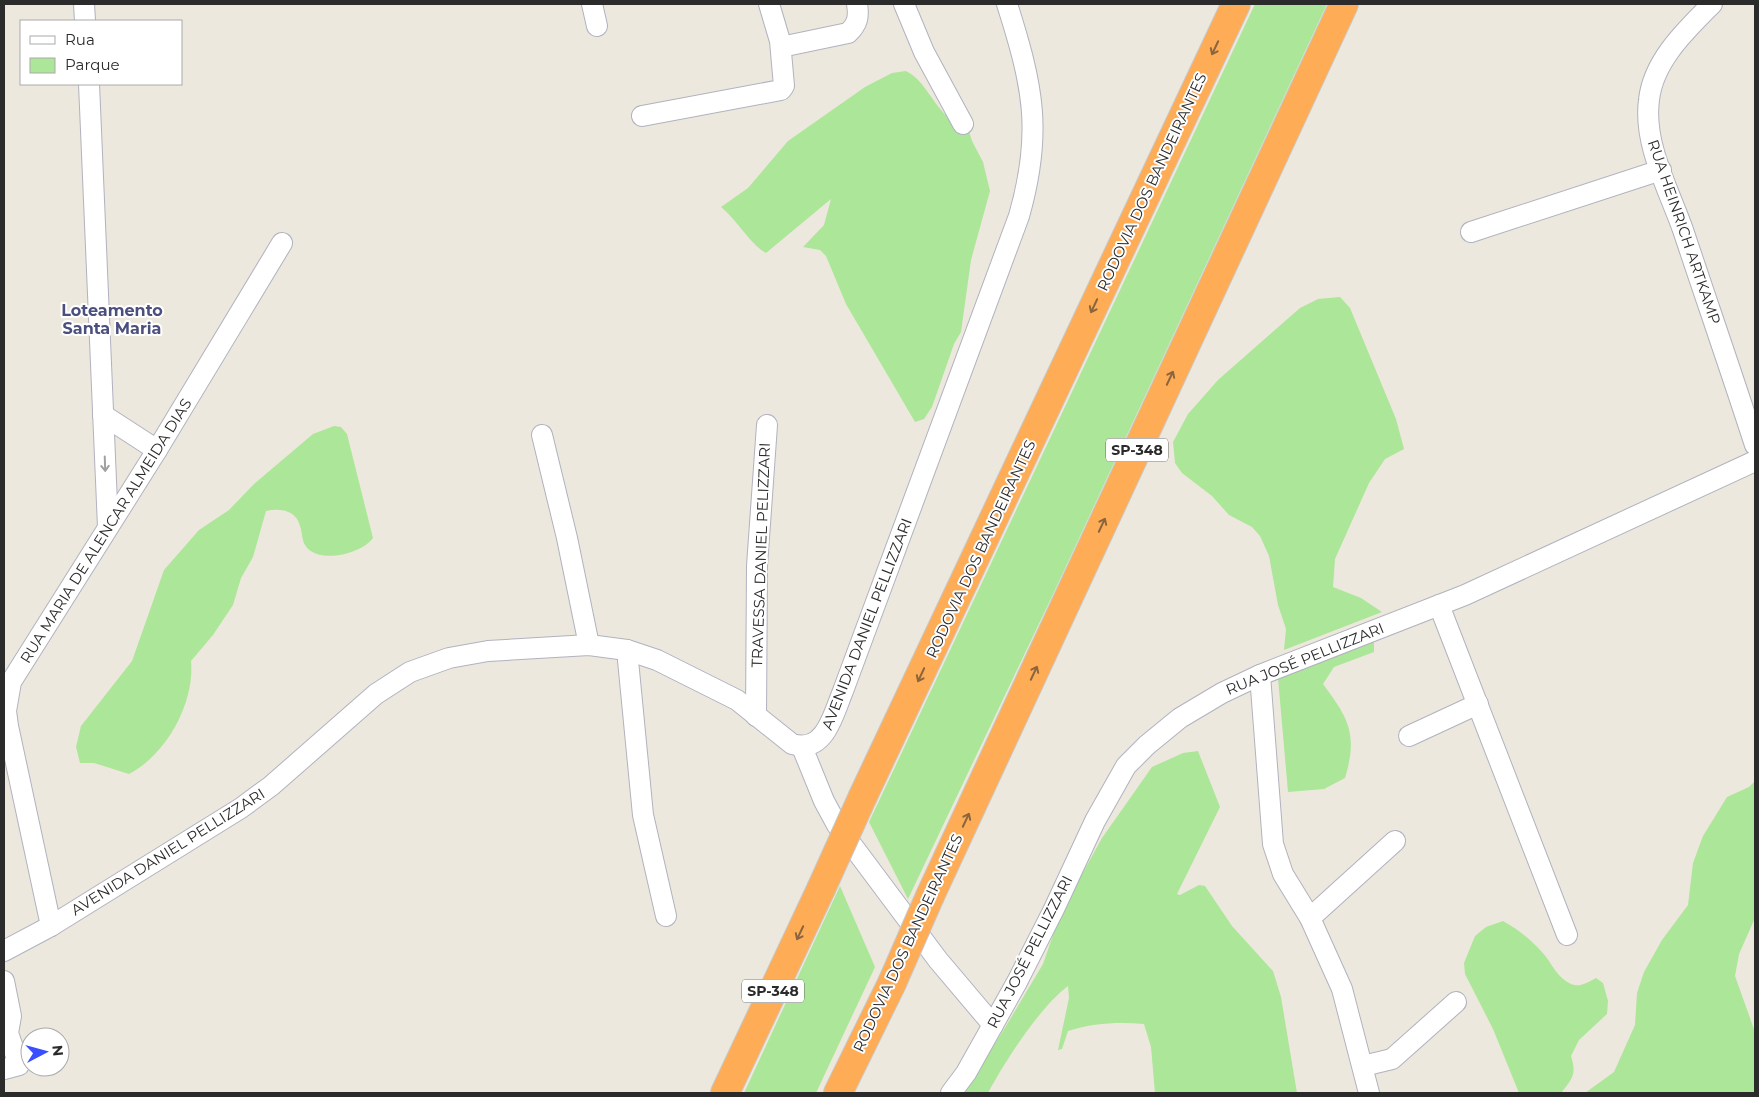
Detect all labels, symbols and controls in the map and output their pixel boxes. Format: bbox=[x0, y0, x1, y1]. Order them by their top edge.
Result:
legend bbox=[20, 20, 182, 85]
text: Rua bbox=[65, 30, 95, 49]
one-way arrow bbox=[1209, 40, 1219, 55]
text: Parque bbox=[65, 55, 120, 74]
street label: RODOVIA DOS BANDEIRANTES bbox=[1093, 70, 1211, 294]
street label: RUA HEINRICH ARTKAMP bbox=[1644, 137, 1725, 327]
one-way arrow bbox=[1089, 298, 1099, 313]
district label: Loteamento Santa Maria bbox=[61, 301, 163, 338]
one-way arrow bbox=[1166, 371, 1175, 386]
street label: RUA MARIA DE ALENCAR ALMEIDA DIAS bbox=[16, 395, 195, 667]
street label: RODOVIA DOS BANDEIRANTES bbox=[922, 437, 1040, 661]
road number: SP-348 bbox=[1106, 438, 1168, 462]
street label: TRAVESSA DANIEL PELIZZARI bbox=[747, 442, 774, 668]
one-way arrow bbox=[100, 455, 109, 471]
street label: AVENIDA DANIEL PELLIZZARI bbox=[817, 515, 916, 732]
one-way arrow bbox=[1098, 518, 1107, 533]
street label: RUA JOSÉ PELLIZZARI bbox=[1223, 618, 1387, 699]
one-way arrow bbox=[1029, 666, 1039, 681]
one-way arrow bbox=[916, 667, 925, 682]
street label: AVENIDA DANIEL PELLIZZARI bbox=[67, 784, 268, 919]
one-way arrow bbox=[961, 813, 971, 828]
street label: RODOVIA DOS BANDEIRANTES bbox=[849, 831, 967, 1055]
street label: RUA JOSÉ PELLIZZARI bbox=[983, 872, 1076, 1031]
one-way arrow bbox=[795, 925, 804, 940]
road number: SP-348 bbox=[742, 979, 804, 1002]
north arrow bbox=[20, 1027, 70, 1077]
text: N bbox=[48, 1044, 67, 1057]

